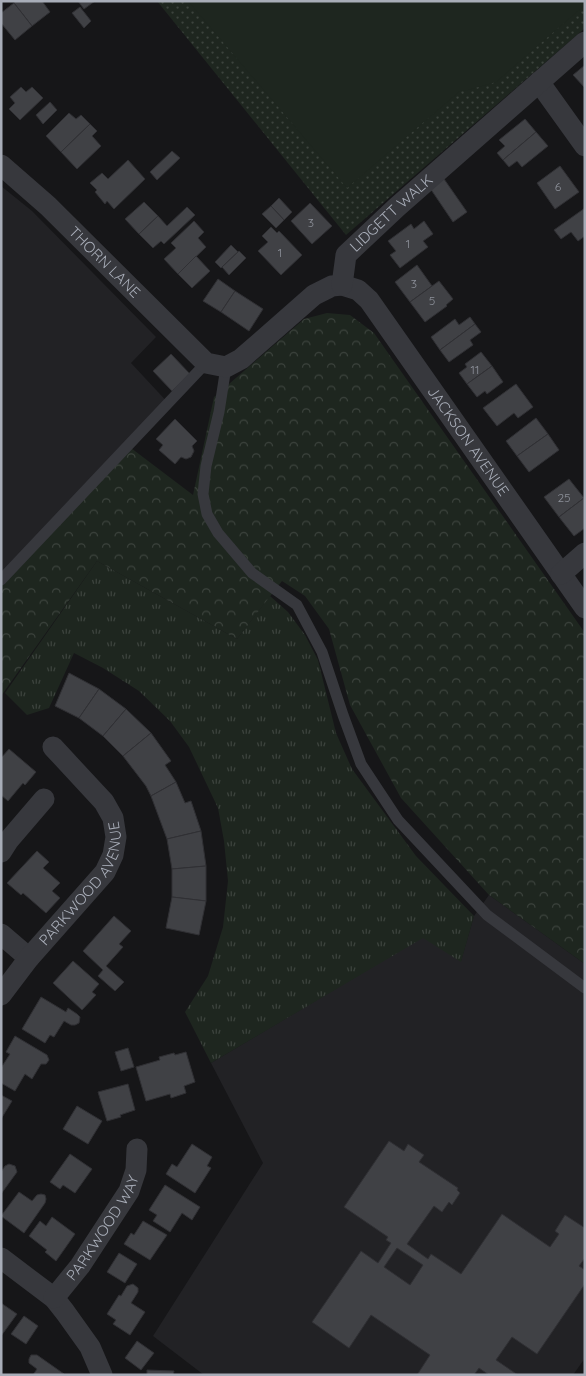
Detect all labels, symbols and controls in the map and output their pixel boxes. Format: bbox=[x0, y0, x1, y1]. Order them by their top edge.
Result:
street label: LIDGETT WALK bbox=[345, 170, 437, 256]
house number: 6 bbox=[555, 179, 562, 194]
house number: 3 bbox=[308, 215, 314, 230]
street label: THORN LANE bbox=[65, 222, 145, 302]
house number: 1 bbox=[406, 236, 410, 251]
house number: 1 bbox=[278, 245, 282, 260]
house number: 3 bbox=[411, 276, 417, 291]
house number: 5 bbox=[429, 293, 435, 308]
house number: 11 bbox=[471, 362, 479, 377]
street label: JACKSON AVENUE bbox=[423, 382, 514, 500]
house number: 25 bbox=[557, 490, 571, 505]
street label: PARKWOOD AVENUE bbox=[35, 820, 125, 949]
street label: PARKWOOD WAY bbox=[62, 1172, 143, 1284]

